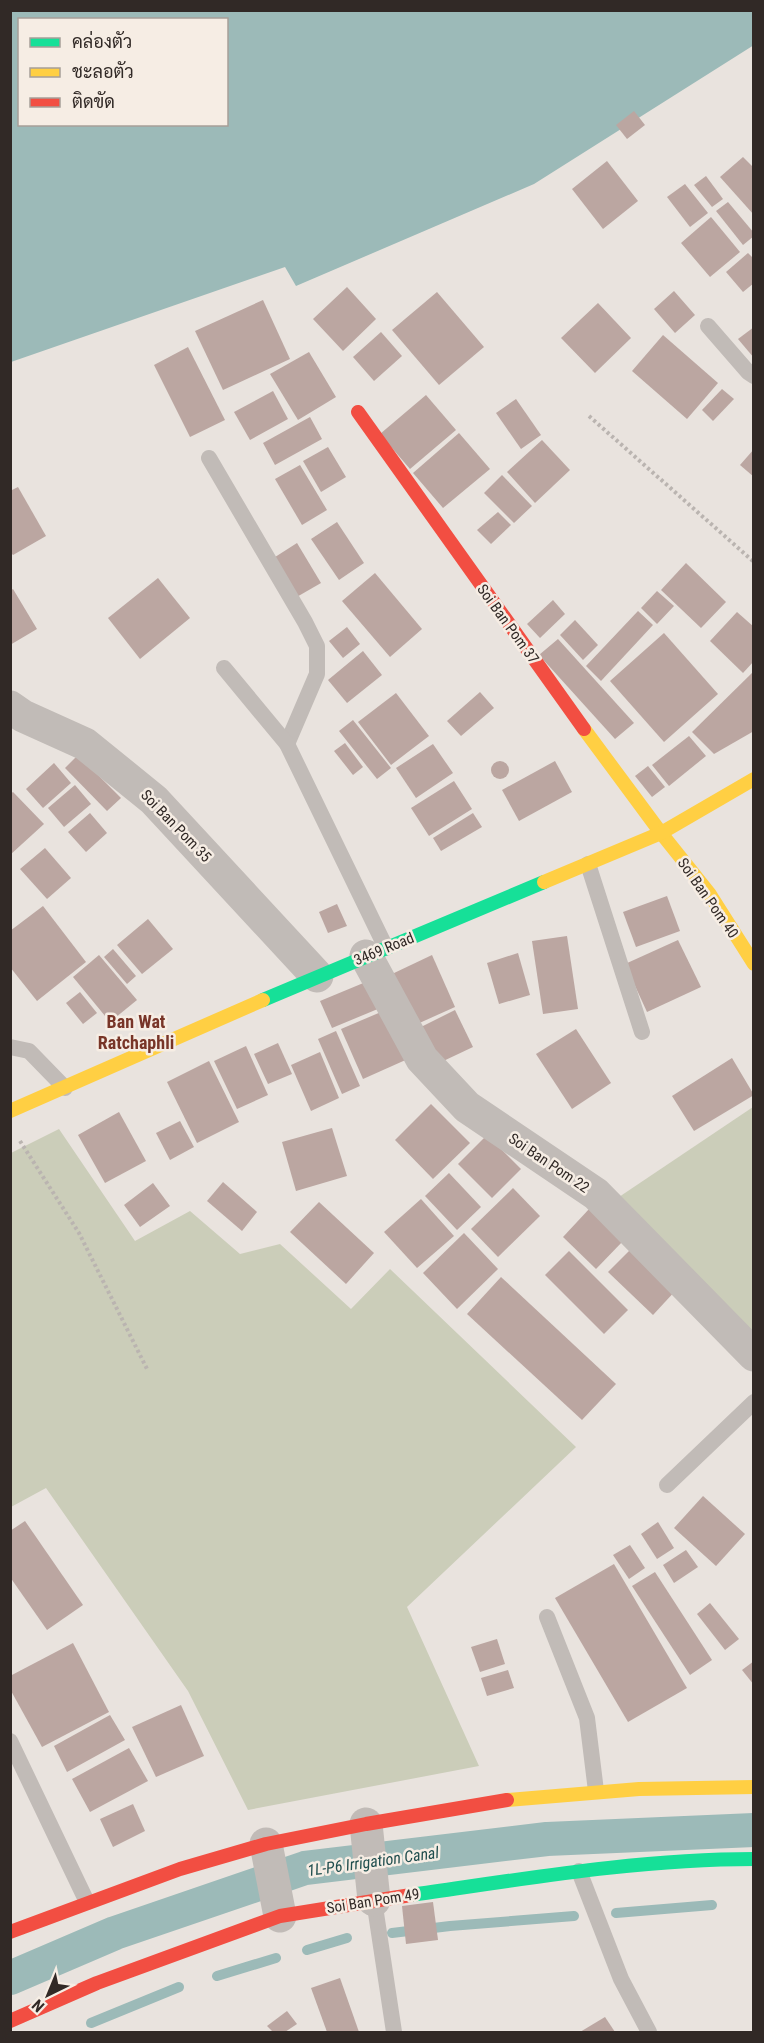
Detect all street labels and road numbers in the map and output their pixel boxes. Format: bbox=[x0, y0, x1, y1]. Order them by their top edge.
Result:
street label: Soi Ban Pom 37 bbox=[473, 581, 543, 667]
street label: Soi Ban Pom 35 bbox=[137, 786, 215, 866]
street label: Soi Ban Pom 40 bbox=[674, 855, 742, 941]
street label: 3469 Road bbox=[351, 929, 417, 969]
street label: Soi Ban Pom 22 bbox=[505, 1129, 593, 1197]
street label: Soi Ban Pom 49 bbox=[325, 1885, 421, 1917]

